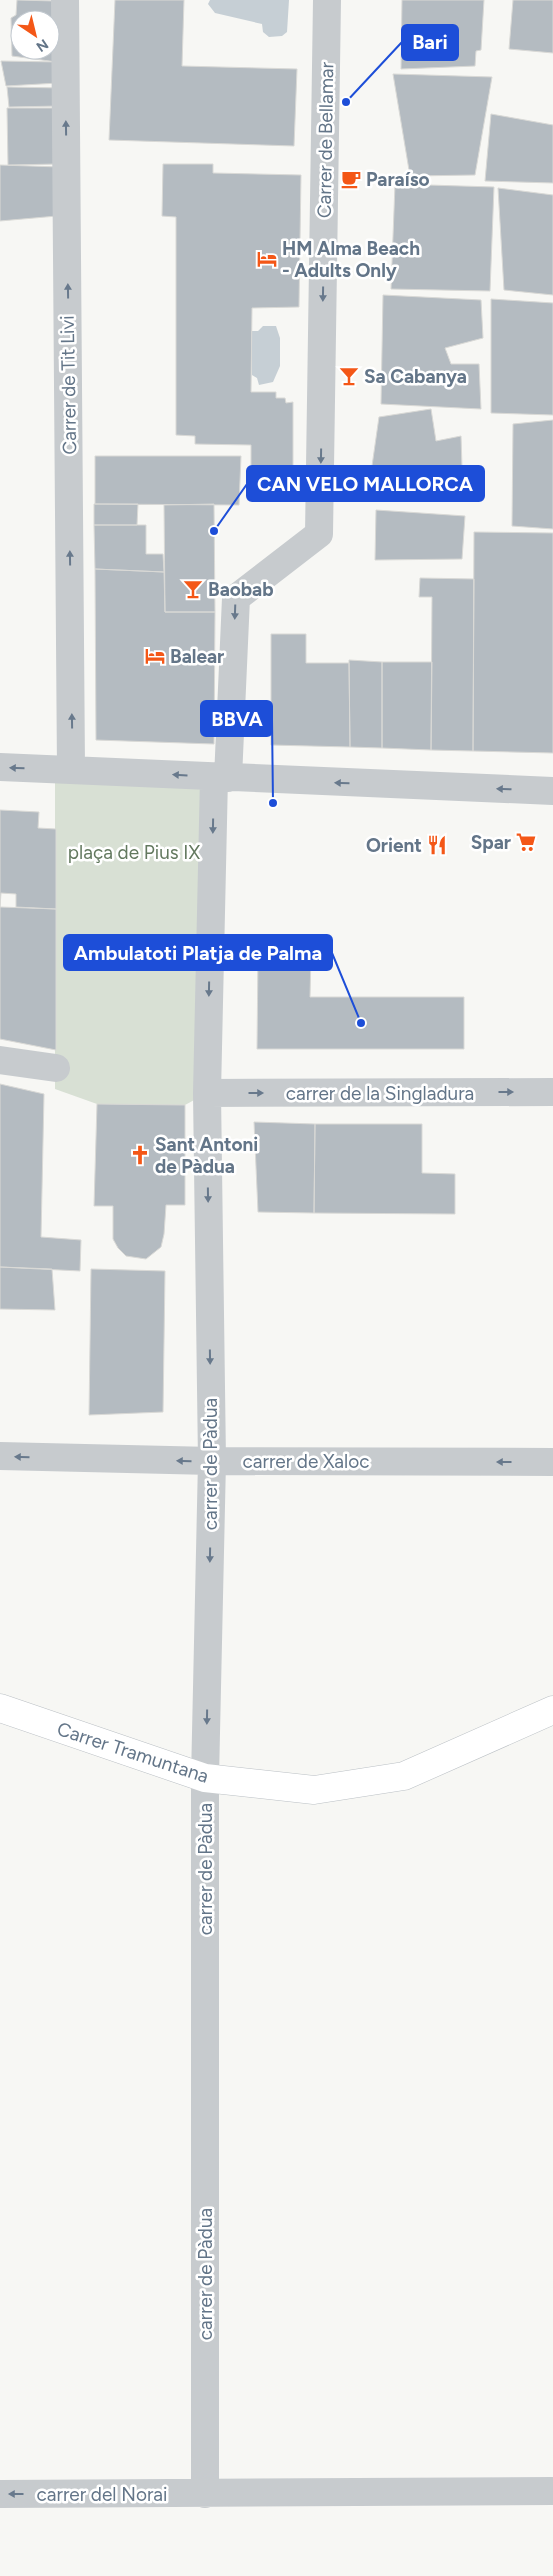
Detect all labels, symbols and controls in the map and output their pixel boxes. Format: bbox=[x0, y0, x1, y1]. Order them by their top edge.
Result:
north arrow bbox=[10, 10, 60, 60]
callout: Bari bbox=[402, 25, 458, 60]
text: Bari bbox=[412, 30, 448, 54]
text: N bbox=[33, 35, 51, 55]
street label: Carrer de Bellamar bbox=[313, 61, 338, 218]
one-way arrow bbox=[62, 120, 70, 136]
cafe icon: Paraíso bbox=[340, 168, 362, 190]
place label: Paraíso bbox=[366, 168, 430, 191]
place label: HM Alma Beach - Adults Only bbox=[282, 237, 420, 282]
hotel icon: HM Alma Beach - Adults Only bbox=[256, 248, 278, 270]
one-way arrow bbox=[63, 282, 71, 298]
one-way arrow bbox=[319, 286, 327, 302]
street label: Carrer de Tit Livi bbox=[56, 315, 81, 455]
bar icon: Sa Cabanya bbox=[338, 365, 360, 387]
place label: Sa Cabanya bbox=[364, 365, 467, 388]
one-way arrow bbox=[316, 448, 324, 464]
callout: CAN VELO MALLORCA bbox=[247, 466, 484, 501]
text: CAN VELO MALLORCA bbox=[257, 472, 474, 496]
one-way arrow bbox=[66, 550, 74, 566]
bar icon: Baobab bbox=[182, 578, 204, 600]
place label: Baobab bbox=[208, 578, 274, 601]
one-way arrow bbox=[231, 605, 239, 621]
hotel icon: Balear bbox=[144, 645, 166, 667]
place label: Balear bbox=[170, 645, 224, 668]
callout: BBVA bbox=[201, 701, 272, 736]
text: BBVA bbox=[211, 707, 264, 731]
one-way arrow bbox=[68, 712, 76, 728]
one-way arrow bbox=[9, 764, 25, 772]
one-way arrow bbox=[171, 771, 187, 779]
one-way arrow bbox=[334, 778, 350, 786]
one-way arrow bbox=[496, 785, 512, 793]
one-way arrow bbox=[209, 818, 217, 834]
place label: Spar bbox=[471, 831, 511, 854]
supermarket icon: Spar bbox=[515, 831, 537, 853]
place label: Orient bbox=[366, 834, 422, 857]
restaurant icon: Orient bbox=[426, 834, 448, 856]
park label: plaça de Pius IX bbox=[68, 841, 200, 864]
callout: Ambulatoti Platja de Palma bbox=[64, 935, 332, 970]
text: Ambulatoti Platja de Palma bbox=[74, 941, 322, 965]
one-way arrow bbox=[205, 981, 213, 997]
street label: carrer de la Singladura bbox=[286, 1082, 474, 1105]
one-way arrow bbox=[498, 1088, 514, 1096]
one-way arrow bbox=[248, 1089, 264, 1097]
place label: Sant Antoni de Pàdua bbox=[155, 1133, 258, 1178]
church icon: Sant Antoni de Pàdua bbox=[129, 1144, 151, 1166]
one-way arrow bbox=[204, 1187, 212, 1203]
one-way arrow bbox=[206, 1349, 214, 1365]
street label: carrer de Pàdua bbox=[199, 1398, 222, 1530]
street label: carrer de Xaloc bbox=[243, 1450, 369, 1473]
one-way arrow bbox=[14, 1453, 30, 1461]
one-way arrow bbox=[176, 1456, 192, 1464]
one-way arrow bbox=[496, 1458, 512, 1466]
one-way arrow bbox=[206, 1547, 214, 1563]
one-way arrow bbox=[202, 1709, 210, 1725]
street label: Carrer Tramuntana bbox=[54, 1717, 212, 1788]
street label: carrer de Pàdua bbox=[194, 1803, 217, 1935]
street label: carrer de Pàdua bbox=[194, 2208, 217, 2340]
street label: carrer del Norai bbox=[37, 2483, 167, 2506]
one-way arrow bbox=[8, 2490, 24, 2498]

